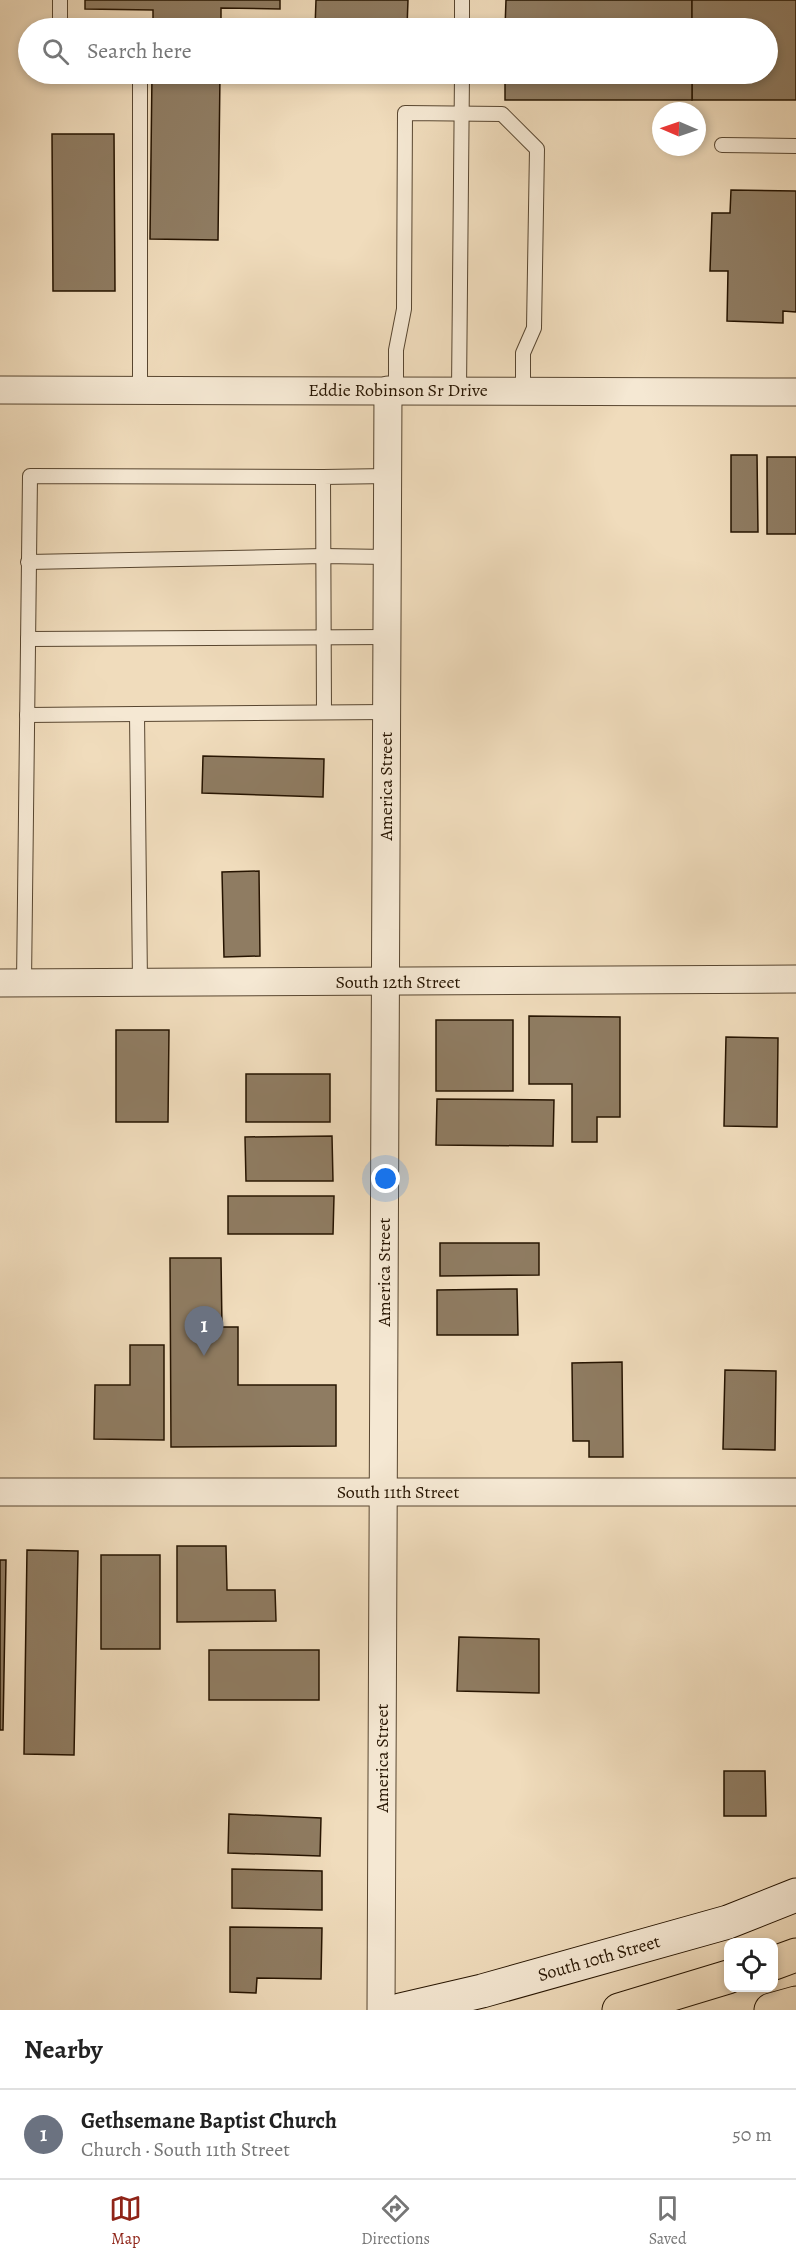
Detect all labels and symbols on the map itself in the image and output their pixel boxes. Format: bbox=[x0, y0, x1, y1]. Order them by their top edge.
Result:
north arrow bbox=[652, 102, 706, 156]
street label: Eddie Robinson Sr Drive bbox=[308, 378, 488, 402]
street label: America Street bbox=[374, 732, 398, 841]
street label: South 12th Street bbox=[335, 970, 461, 994]
your location bbox=[371, 1164, 400, 1193]
street label: America Street bbox=[372, 1218, 396, 1327]
pin: 1 bbox=[184, 1306, 224, 1356]
street label: South 11th Street bbox=[337, 1480, 459, 1504]
street label: America Street bbox=[370, 1704, 394, 1813]
street label: South 10th Street bbox=[535, 1929, 663, 1987]

